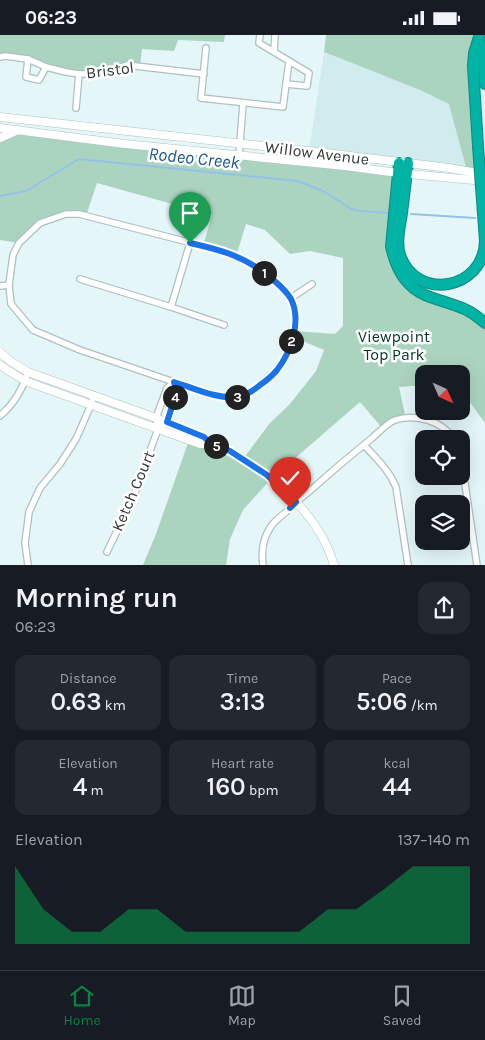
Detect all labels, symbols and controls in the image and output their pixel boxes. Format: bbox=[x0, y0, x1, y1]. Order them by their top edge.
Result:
text: 06:23 bbox=[25, 7, 77, 29]
street label: Bristol bbox=[85, 58, 135, 82]
street label: Willow Avenue bbox=[264, 137, 370, 169]
water label: Rodeo Creek bbox=[147, 142, 241, 174]
pin bbox=[169, 192, 211, 243]
icon: arrive bbox=[176, 199, 204, 227]
pin: 1 bbox=[252, 261, 276, 285]
text: 1 bbox=[262, 265, 267, 282]
park label: Viewpoint Top Park bbox=[358, 327, 430, 364]
pin: 2 bbox=[278, 329, 304, 353]
text: 2 bbox=[287, 333, 296, 350]
north arrow bbox=[415, 365, 470, 420]
map controls bbox=[415, 365, 470, 550]
pin: 4 bbox=[162, 385, 188, 409]
pin: 3 bbox=[224, 385, 250, 409]
text: 4 bbox=[171, 389, 180, 406]
text: 3 bbox=[233, 389, 242, 406]
button: locate bbox=[415, 430, 470, 485]
pin: 5 bbox=[204, 433, 228, 459]
text: 5 bbox=[212, 438, 221, 455]
street label: Ketch Court bbox=[108, 448, 158, 534]
pin bbox=[269, 457, 311, 508]
icon: check bbox=[276, 464, 304, 492]
button: layers bbox=[415, 495, 470, 550]
text: Morning run bbox=[15, 581, 178, 614]
button: share bbox=[418, 582, 470, 634]
text: 06:23 bbox=[15, 617, 56, 636]
text: Distance bbox=[60, 670, 116, 687]
text: Time bbox=[227, 670, 258, 687]
text: Pace bbox=[382, 670, 412, 687]
text: 0.63 bbox=[51, 687, 101, 716]
text: 3:13 bbox=[220, 687, 265, 716]
text: 5:06 bbox=[356, 687, 407, 716]
text: km bbox=[101, 697, 126, 714]
text: /km bbox=[407, 697, 438, 714]
text: Elevation bbox=[59, 755, 118, 772]
text: Heart rate bbox=[211, 755, 274, 772]
text: kcal bbox=[383, 755, 410, 772]
text: 4 bbox=[73, 772, 87, 801]
text: 160 bbox=[206, 772, 246, 801]
text: 44 bbox=[382, 772, 411, 801]
text: m bbox=[87, 782, 104, 799]
text: bpm bbox=[246, 782, 279, 799]
text: Elevation bbox=[15, 830, 83, 849]
text: 137–140 m bbox=[398, 830, 470, 849]
tab: Home bbox=[64, 982, 101, 1029]
tab: Map bbox=[228, 982, 256, 1029]
tab: Saved bbox=[383, 982, 422, 1029]

